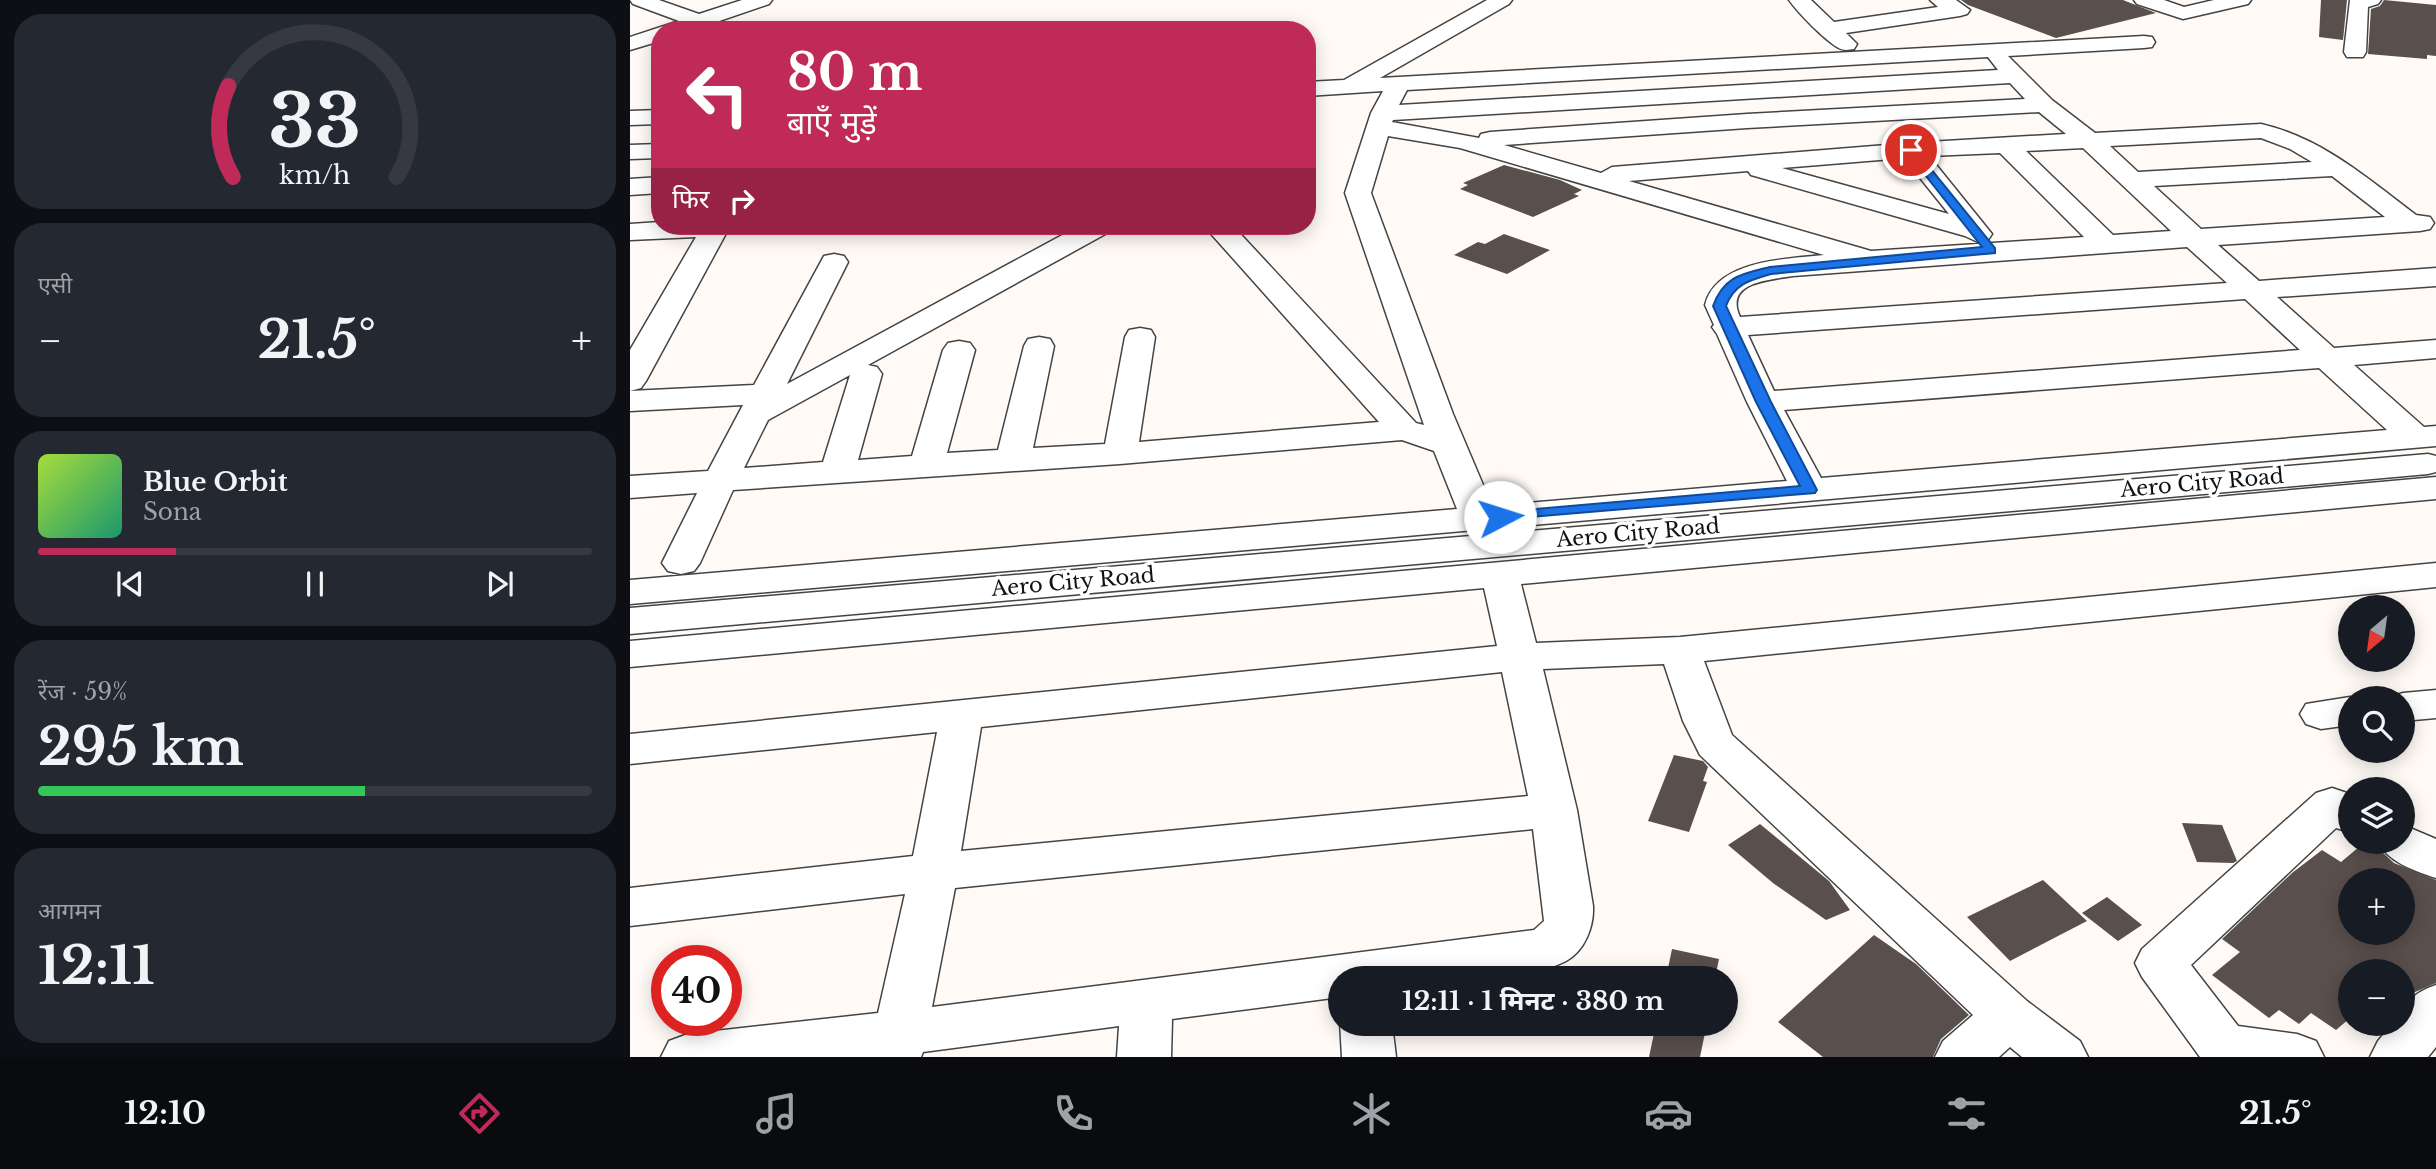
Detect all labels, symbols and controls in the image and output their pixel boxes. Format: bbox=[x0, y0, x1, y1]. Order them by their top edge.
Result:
text: 80 m bbox=[787, 42, 922, 103]
icon: left bbox=[672, 49, 763, 140]
text: 33 bbox=[269, 77, 361, 168]
text: बाएँ मुड़ें bbox=[787, 103, 877, 143]
pin bbox=[1881, 120, 1941, 180]
icon: arrive bbox=[1892, 131, 1930, 169]
text: km/h bbox=[280, 160, 350, 191]
icon: right bbox=[723, 182, 761, 220]
text: फिर bbox=[672, 183, 709, 215]
text: एसी bbox=[38, 271, 72, 299]
text: 21.5° bbox=[257, 308, 376, 372]
text: − bbox=[38, 317, 62, 364]
text: + bbox=[571, 317, 592, 364]
street label: Aero City Road bbox=[2118, 463, 2285, 503]
text: Blue Orbit bbox=[143, 466, 288, 498]
position arrow bbox=[1463, 480, 1537, 554]
text: Sona bbox=[143, 498, 201, 526]
street label: Aero City Road bbox=[1554, 513, 1721, 553]
street label: Aero City Road bbox=[989, 562, 1156, 602]
icon: previous bbox=[111, 565, 149, 603]
icon: pause bbox=[296, 565, 334, 603]
icon: next bbox=[481, 565, 519, 603]
north arrow bbox=[2338, 595, 2415, 672]
map controls bbox=[2338, 595, 2415, 1036]
text: रेंज · 59% bbox=[38, 678, 128, 706]
button: search bbox=[2338, 686, 2415, 763]
text: 295 km bbox=[38, 715, 244, 779]
button: layers bbox=[2338, 777, 2415, 854]
button: + bbox=[2338, 868, 2415, 945]
text: आगमन bbox=[38, 897, 101, 925]
text: 12:11 bbox=[38, 934, 155, 998]
speed limit sign: 40 bbox=[651, 945, 742, 1036]
button: − bbox=[2338, 959, 2415, 1036]
text: 12:11 · 1 मिनट · 380 m bbox=[1402, 985, 1664, 1017]
icon: directions bbox=[455, 1089, 504, 1138]
icon: music bbox=[752, 1089, 801, 1138]
icon: phone bbox=[1049, 1089, 1098, 1138]
icon: climate bbox=[1347, 1089, 1396, 1138]
icon: car bbox=[1644, 1089, 1693, 1138]
icon: filters bbox=[1942, 1089, 1991, 1138]
text: 12:10 bbox=[124, 1093, 206, 1133]
text: 21.5° bbox=[2239, 1093, 2312, 1133]

